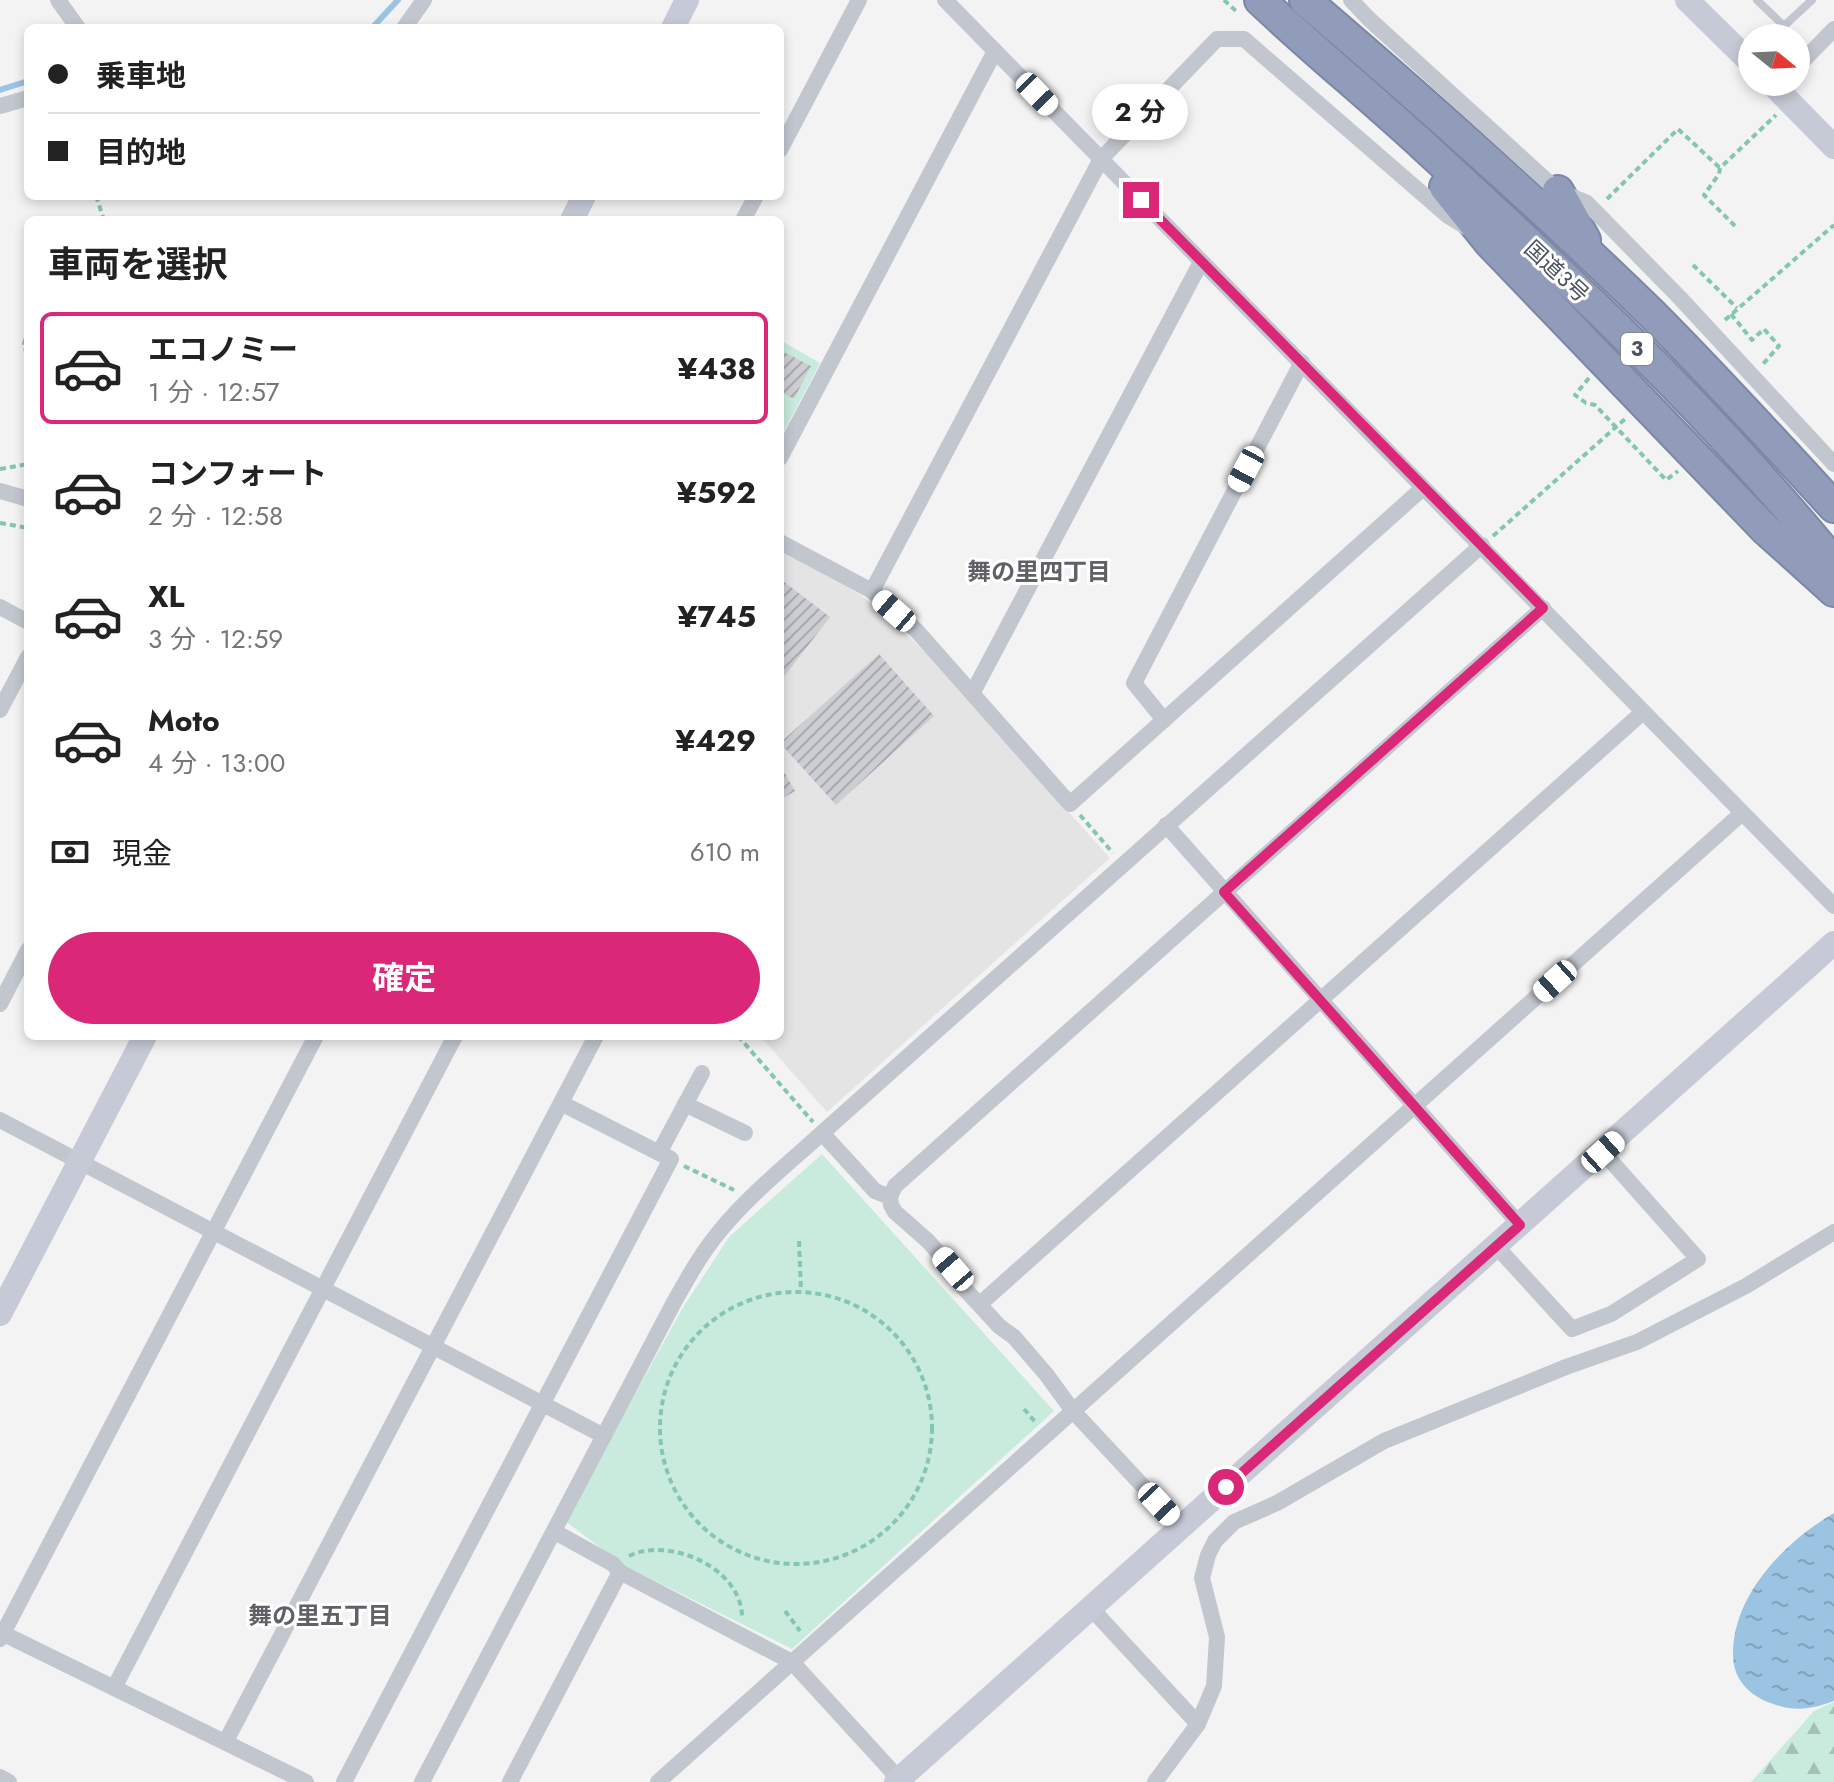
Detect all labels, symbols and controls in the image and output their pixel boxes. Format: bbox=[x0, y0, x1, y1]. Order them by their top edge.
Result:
north arrow bbox=[1738, 24, 1810, 96]
map controls bbox=[1738, 24, 1810, 96]
text: 乗車地 bbox=[96, 54, 186, 97]
car bbox=[1012, 68, 1062, 120]
callout: 2 分 bbox=[1093, 84, 1189, 140]
text: 2 分 bbox=[1115, 93, 1165, 131]
text: 目的地 bbox=[96, 131, 186, 174]
route end bbox=[1123, 182, 1159, 218]
street label: 国道3号 bbox=[1518, 233, 1596, 309]
text: 車両を選択 bbox=[48, 238, 228, 290]
text: エコノミー bbox=[148, 328, 298, 371]
icon: car bbox=[52, 332, 124, 404]
road number: 3 bbox=[1621, 333, 1653, 365]
text: ¥438 bbox=[678, 347, 756, 390]
text: 1 分 · 12:57 bbox=[148, 373, 280, 411]
car bbox=[1224, 442, 1268, 496]
text: コンフォート bbox=[148, 452, 327, 495]
icon: car bbox=[52, 456, 124, 528]
text: ¥592 bbox=[677, 471, 756, 514]
text: 2 分 · 12:58 bbox=[148, 497, 283, 535]
district label: 舞の里四丁目 bbox=[967, 554, 1111, 589]
text: XL bbox=[148, 575, 184, 618]
icon: car bbox=[52, 580, 124, 652]
car bbox=[868, 586, 920, 636]
text: ¥745 bbox=[678, 595, 756, 638]
text: 3 分 · 12:59 bbox=[148, 620, 283, 658]
text: Moto bbox=[148, 699, 220, 742]
icon: car bbox=[52, 704, 124, 776]
text: ¥429 bbox=[675, 719, 756, 762]
text: 4 分 · 13:00 bbox=[148, 744, 285, 782]
icon: cash bbox=[48, 830, 92, 874]
text: 現金 bbox=[112, 832, 172, 875]
text: 610 m bbox=[690, 833, 760, 871]
button: 確定 bbox=[48, 932, 760, 1024]
car bbox=[1529, 956, 1581, 1006]
car bbox=[1577, 1127, 1629, 1177]
car bbox=[928, 1243, 978, 1295]
route start bbox=[1208, 1469, 1244, 1505]
car bbox=[1134, 1478, 1184, 1530]
district label: 舞の里五丁目 bbox=[248, 1598, 392, 1633]

